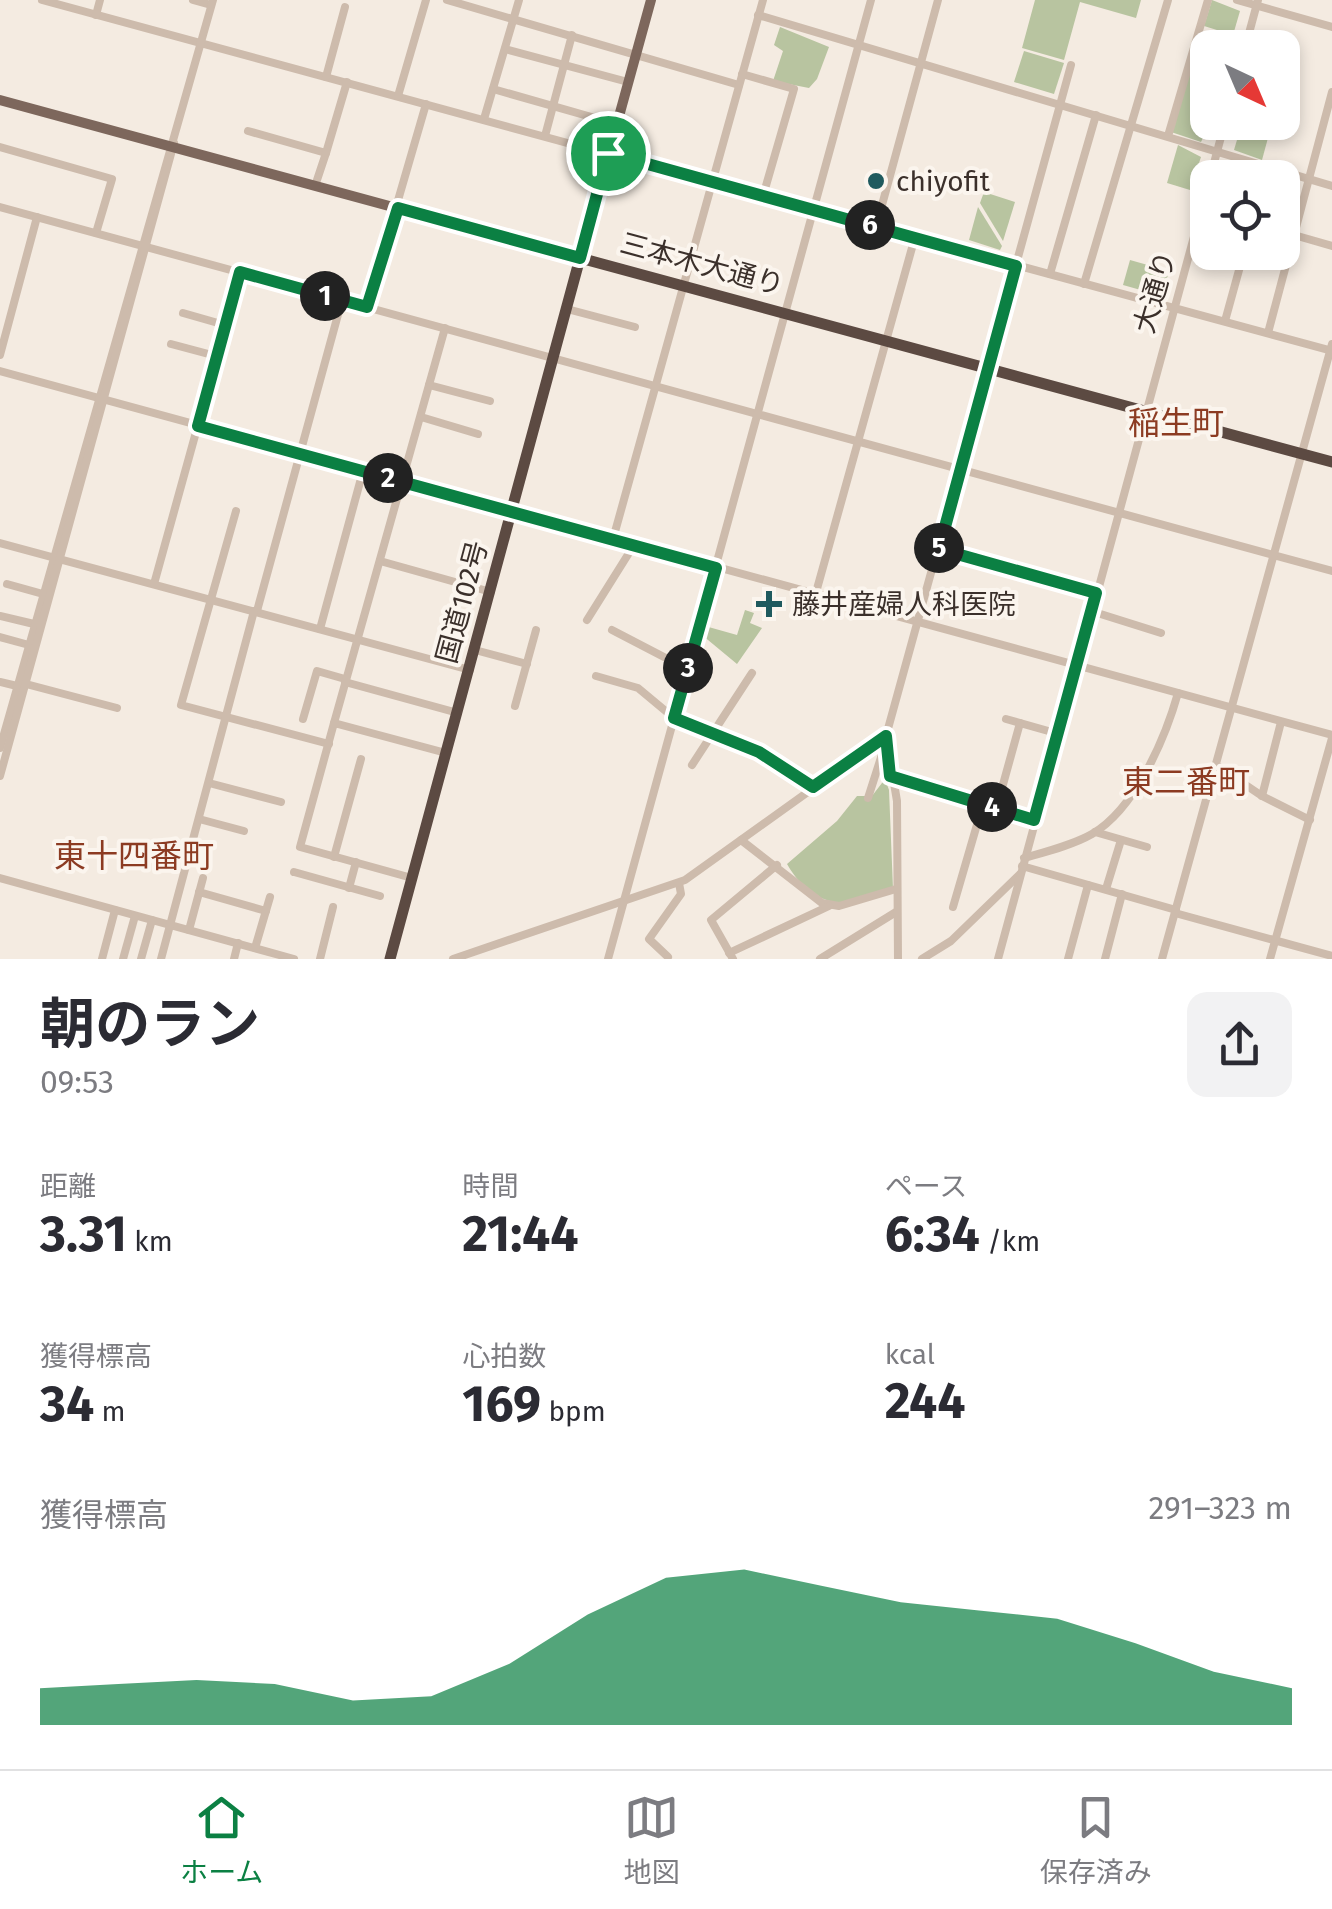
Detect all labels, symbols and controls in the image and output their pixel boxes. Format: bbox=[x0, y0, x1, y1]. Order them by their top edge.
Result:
north arrow bbox=[1190, 30, 1300, 140]
map controls bbox=[1190, 30, 1300, 270]
pin bbox=[566, 111, 651, 196]
icon: arrive bbox=[581, 126, 636, 181]
button: locate bbox=[1190, 160, 1300, 270]
place label: chiyofit bbox=[896, 165, 991, 198]
marker: chiyofit bbox=[865, 170, 887, 192]
pin: 6 bbox=[845, 200, 895, 250]
text: 6 bbox=[862, 208, 878, 241]
street label: 三本木大通り bbox=[617, 226, 787, 302]
street label: 大通り bbox=[1128, 247, 1182, 337]
pin: 1 bbox=[300, 271, 350, 321]
text: 1 bbox=[319, 279, 332, 312]
district label: 稲生町 bbox=[1128, 404, 1224, 442]
pin: 2 bbox=[363, 453, 413, 503]
text: 2 bbox=[381, 461, 395, 494]
pin: 5 bbox=[914, 523, 964, 573]
text: 5 bbox=[931, 531, 947, 564]
street label: 国道102号 bbox=[430, 537, 494, 667]
place label: 藤井産婦人科医院 bbox=[792, 588, 1016, 621]
marker: 藤井産婦人科医院 bbox=[756, 591, 782, 617]
pin: 3 bbox=[663, 643, 713, 693]
text: 3 bbox=[681, 651, 695, 684]
district label: 東二番町 bbox=[1122, 763, 1250, 801]
pin: 4 bbox=[967, 782, 1017, 832]
text: 4 bbox=[984, 790, 1000, 823]
district label: 東十四番町 bbox=[54, 837, 214, 875]
text: 朝のラン bbox=[40, 992, 260, 1058]
button: share bbox=[1187, 992, 1292, 1097]
text: 09:53 bbox=[40, 1063, 114, 1101]
text: 距離 bbox=[40, 1170, 96, 1203]
text: 時間 bbox=[462, 1170, 518, 1203]
text: ペース bbox=[885, 1170, 967, 1203]
text: 3.31 bbox=[40, 1204, 127, 1264]
text: 21:44 bbox=[462, 1204, 579, 1264]
text: 6:34 bbox=[885, 1204, 980, 1264]
text: km bbox=[127, 1225, 173, 1258]
text: /km bbox=[980, 1225, 1040, 1258]
text: kcal bbox=[885, 1338, 935, 1371]
text: 獲得標高 bbox=[40, 1340, 152, 1373]
text: 心拍数 bbox=[462, 1340, 546, 1373]
text: 244 bbox=[885, 1371, 966, 1431]
text: 34 bbox=[40, 1374, 94, 1434]
text: 169 bbox=[462, 1374, 541, 1434]
text: m bbox=[94, 1395, 126, 1428]
text: bpm bbox=[541, 1395, 606, 1428]
text: 291–323 m bbox=[1149, 1489, 1292, 1527]
text: 獲得標高 bbox=[40, 1496, 168, 1534]
tab: ホーム bbox=[180, 1790, 263, 1890]
tab: 地図 bbox=[624, 1790, 680, 1890]
tab: 保存済み bbox=[1040, 1790, 1152, 1890]

